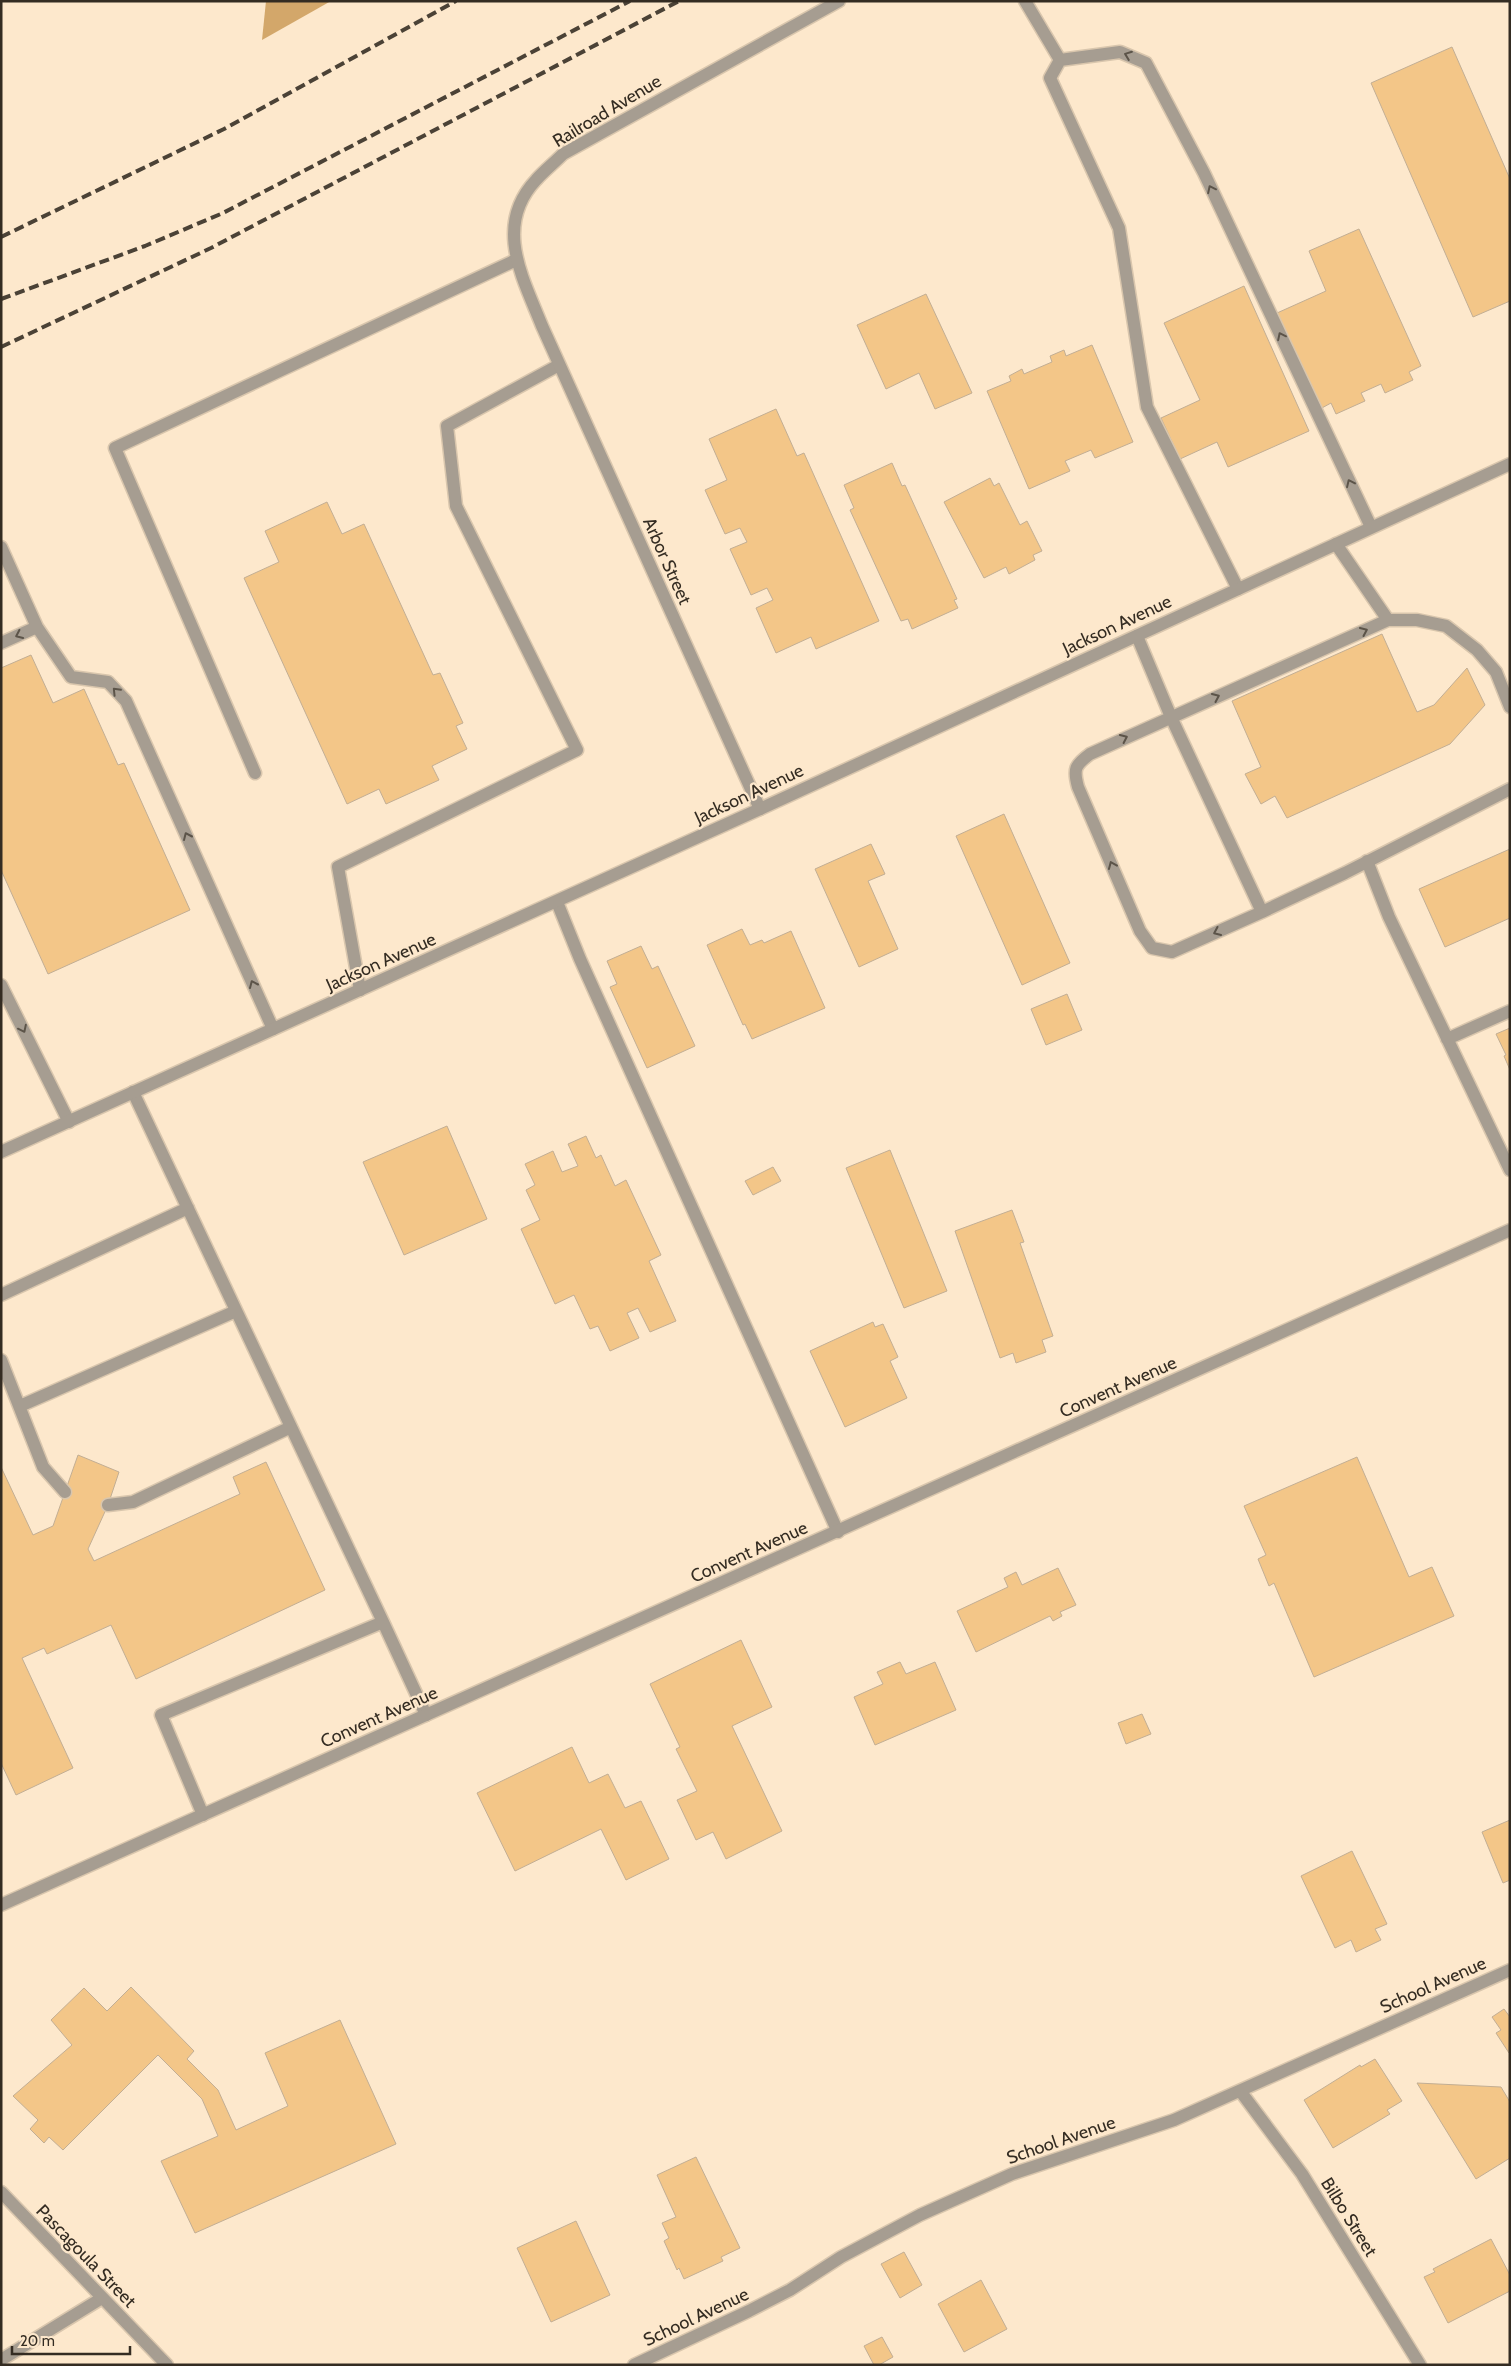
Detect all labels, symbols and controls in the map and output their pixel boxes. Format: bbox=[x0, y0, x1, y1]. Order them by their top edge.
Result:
one-way arrow bbox=[1124, 51, 1133, 61]
street label: Railroad Avenue bbox=[549, 70, 665, 152]
one-way arrow bbox=[1207, 185, 1217, 194]
one-way arrow bbox=[1277, 332, 1288, 341]
one-way arrow bbox=[1346, 479, 1357, 488]
street label: Arbor Street bbox=[638, 514, 696, 608]
street label: Jackson Avenue bbox=[1058, 590, 1175, 660]
one-way arrow bbox=[1359, 626, 1368, 637]
one-way arrow bbox=[15, 628, 24, 639]
one-way arrow bbox=[113, 688, 122, 697]
one-way arrow bbox=[1211, 693, 1220, 704]
one-way arrow bbox=[1119, 734, 1128, 745]
street label: Jackson Avenue bbox=[690, 759, 807, 829]
one-way arrow bbox=[183, 832, 194, 841]
one-way arrow bbox=[1107, 861, 1118, 870]
one-way arrow bbox=[1213, 926, 1222, 937]
street label: Jackson Avenue bbox=[322, 928, 439, 996]
one-way arrow bbox=[249, 980, 260, 989]
one-way arrow bbox=[17, 1023, 27, 1032]
street label: Convent Avenue bbox=[1056, 1351, 1180, 1423]
street label: Convent Avenue bbox=[687, 1516, 811, 1588]
street label: Convent Avenue bbox=[317, 1681, 441, 1753]
street label: School Avenue bbox=[1377, 1952, 1489, 2018]
street label: School Avenue bbox=[1004, 2111, 1118, 2169]
street label: Bilbo Street bbox=[1316, 2173, 1382, 2261]
street label: Pascagoula Street bbox=[31, 2200, 141, 2312]
street label: School Avenue bbox=[640, 2283, 752, 2351]
scale bar bbox=[12, 2324, 130, 2356]
text: 20 m bbox=[20, 2332, 55, 2350]

